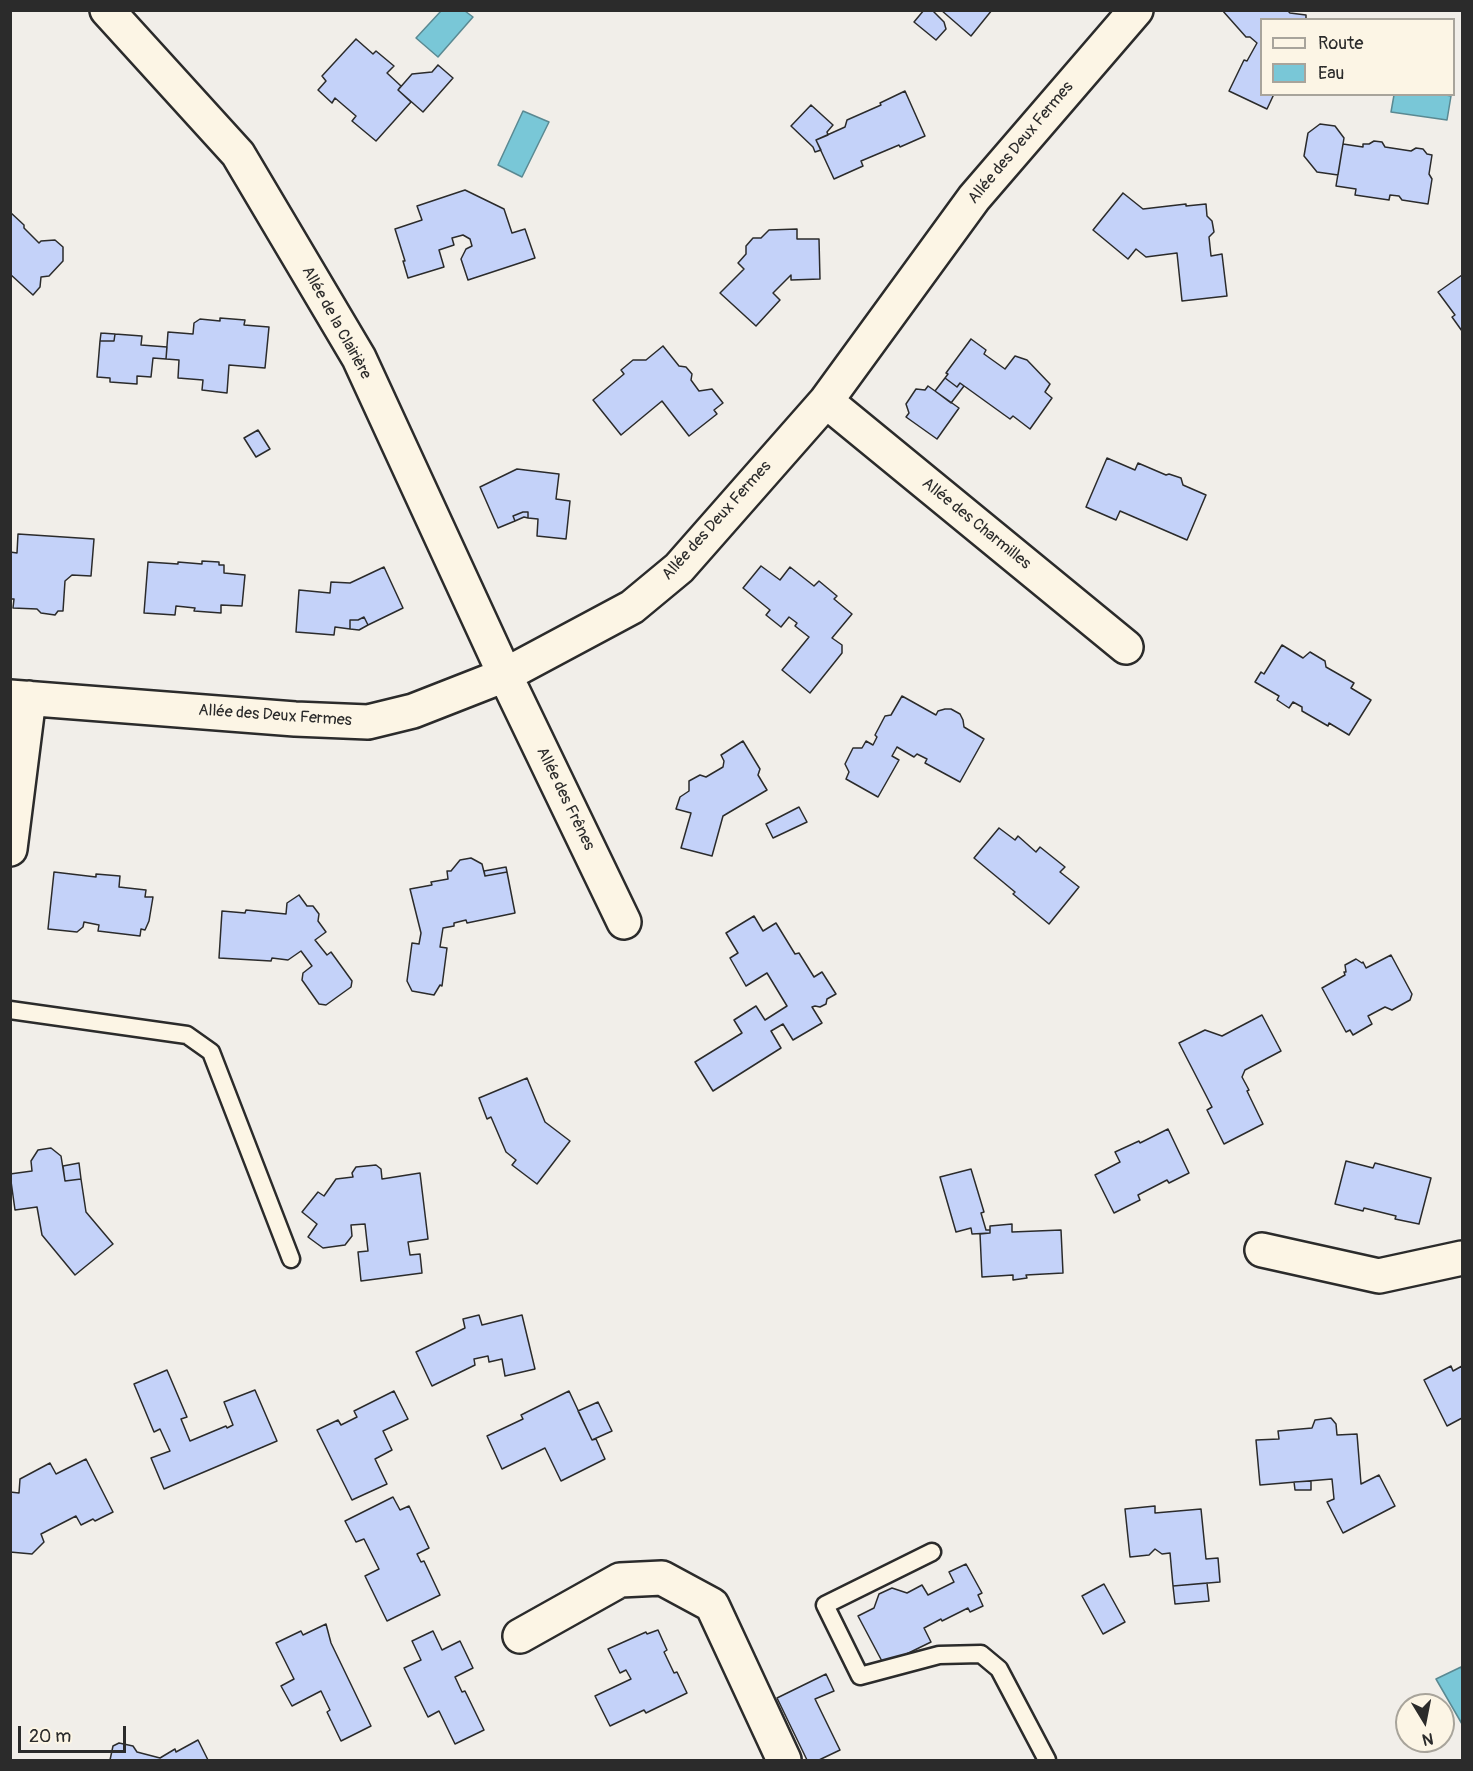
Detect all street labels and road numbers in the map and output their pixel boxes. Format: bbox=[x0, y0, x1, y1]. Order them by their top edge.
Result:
street label: Allée des Deux Fermes bbox=[964, 78, 1078, 208]
street label: Allée de la Clairière bbox=[297, 263, 375, 383]
street label: Allée des Deux Fermes bbox=[658, 457, 776, 585]
street label: Allée des Charmilles bbox=[918, 474, 1034, 574]
street label: Allée des Deux Fermes bbox=[198, 701, 352, 731]
street label: Allée des Frênes bbox=[532, 744, 598, 854]

